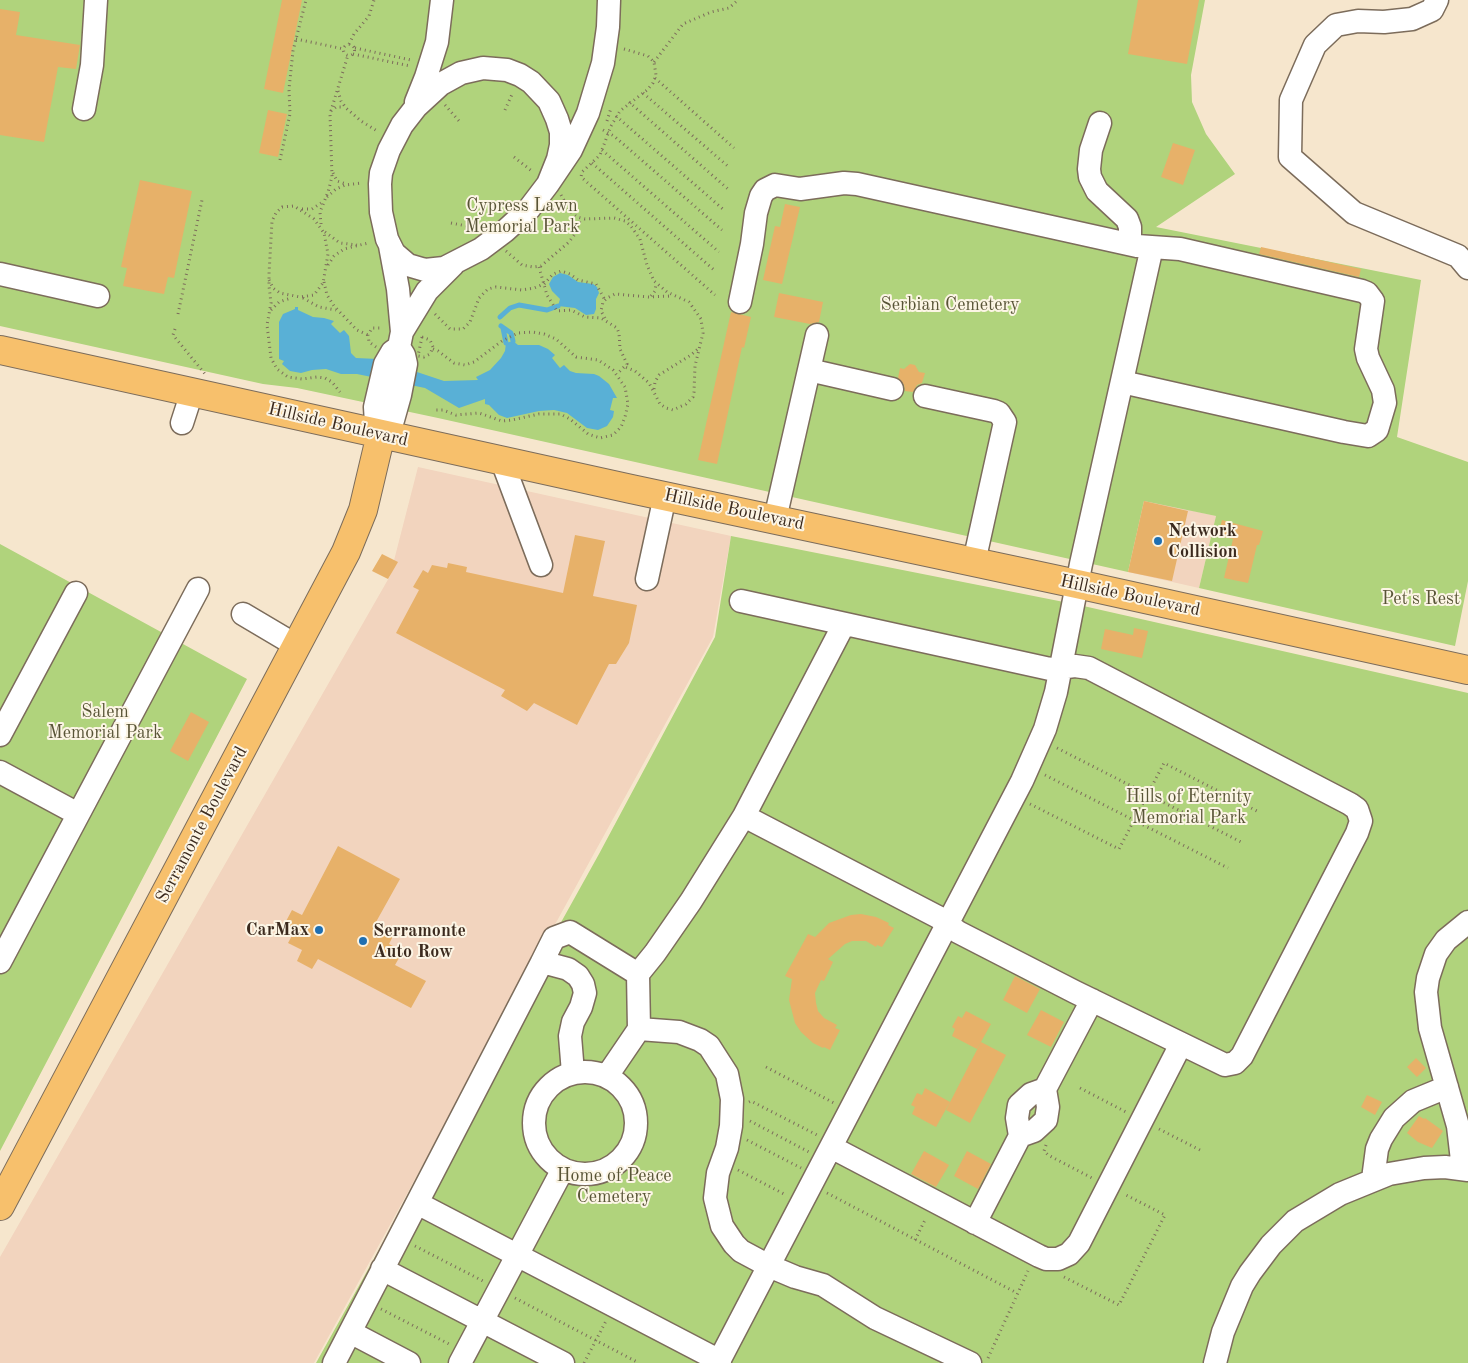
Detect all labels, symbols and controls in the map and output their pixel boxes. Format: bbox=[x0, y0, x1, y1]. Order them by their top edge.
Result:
park label: Cypress Lawn Memorial Park bbox=[465, 195, 579, 238]
park label: Serbian Cemetery bbox=[881, 294, 1019, 316]
street label: Hillside Boulevard bbox=[266, 398, 410, 452]
street label: Hillside Boulevard bbox=[662, 485, 806, 535]
place label: Network Collision bbox=[1168, 520, 1238, 562]
marker: Network Collision bbox=[1152, 535, 1164, 547]
street label: Hillside Boulevard bbox=[1058, 571, 1202, 621]
park label: Pet's Rest bbox=[1382, 588, 1460, 610]
park label: Salem Memorial Park bbox=[48, 701, 162, 744]
street label: Serramonte Boulevard bbox=[152, 743, 252, 907]
park label: Hills of Eternity Memorial Park bbox=[1126, 786, 1252, 829]
place label: CarMax bbox=[246, 919, 309, 941]
place label: Serramonte Auto Row bbox=[373, 920, 466, 962]
marker: CarMax bbox=[313, 924, 325, 936]
marker: Serramonte Auto Row bbox=[357, 935, 369, 947]
park label: Home of Peace Cemetery bbox=[556, 1165, 672, 1208]

